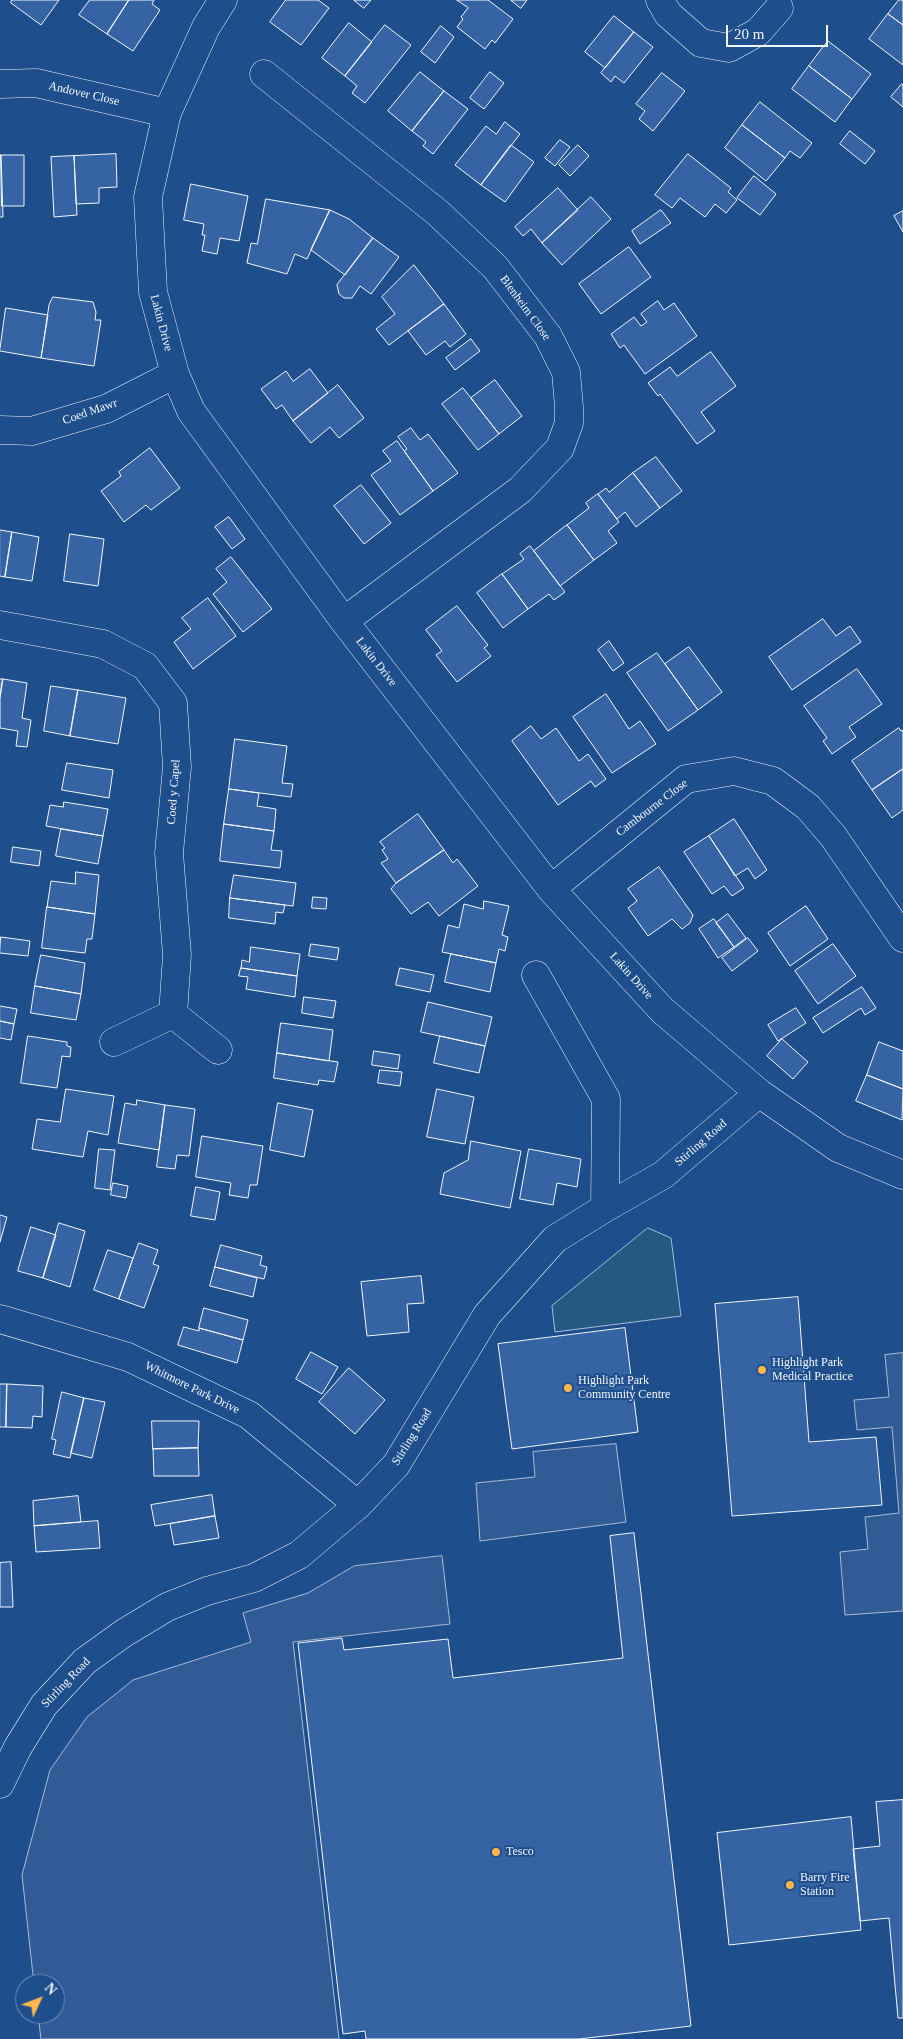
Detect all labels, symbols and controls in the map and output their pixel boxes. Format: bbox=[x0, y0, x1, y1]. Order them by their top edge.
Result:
scale bar bbox=[728, 15, 830, 47]
text: 20 m bbox=[734, 26, 764, 42]
street label: Andover Close bbox=[47, 79, 121, 109]
street label: Blenheim Close bbox=[497, 273, 553, 343]
street label: Lakin Drive bbox=[146, 293, 176, 353]
street label: Coed Mawr bbox=[61, 396, 119, 428]
street label: Lakin Drive bbox=[352, 635, 400, 689]
street label: Coed y Capel bbox=[165, 759, 183, 825]
street label: Cambourne Close bbox=[613, 776, 691, 840]
street label: Lakin Drive bbox=[606, 950, 656, 1002]
street label: Stirling Road bbox=[672, 1116, 730, 1170]
place label: Highlight Park Medical Practice bbox=[772, 1356, 853, 1384]
street label: Whitmore Park Drive bbox=[142, 1359, 242, 1417]
marker: Highlight Park Medical Practice bbox=[756, 1364, 768, 1376]
place label: Highlight Park Community Centre bbox=[578, 1374, 670, 1402]
marker: Highlight Park Community Centre bbox=[562, 1382, 574, 1394]
street label: Stirling Road bbox=[389, 1406, 435, 1468]
street label: Stirling Road bbox=[38, 1655, 94, 1711]
place label: Tesco bbox=[506, 1845, 534, 1859]
marker: Tesco bbox=[490, 1846, 502, 1858]
place label: Barry Fire Station bbox=[800, 1871, 850, 1899]
marker: Barry Fire Station bbox=[784, 1879, 796, 1891]
north arrow bbox=[15, 1974, 65, 2024]
text: N bbox=[42, 1980, 60, 1998]

